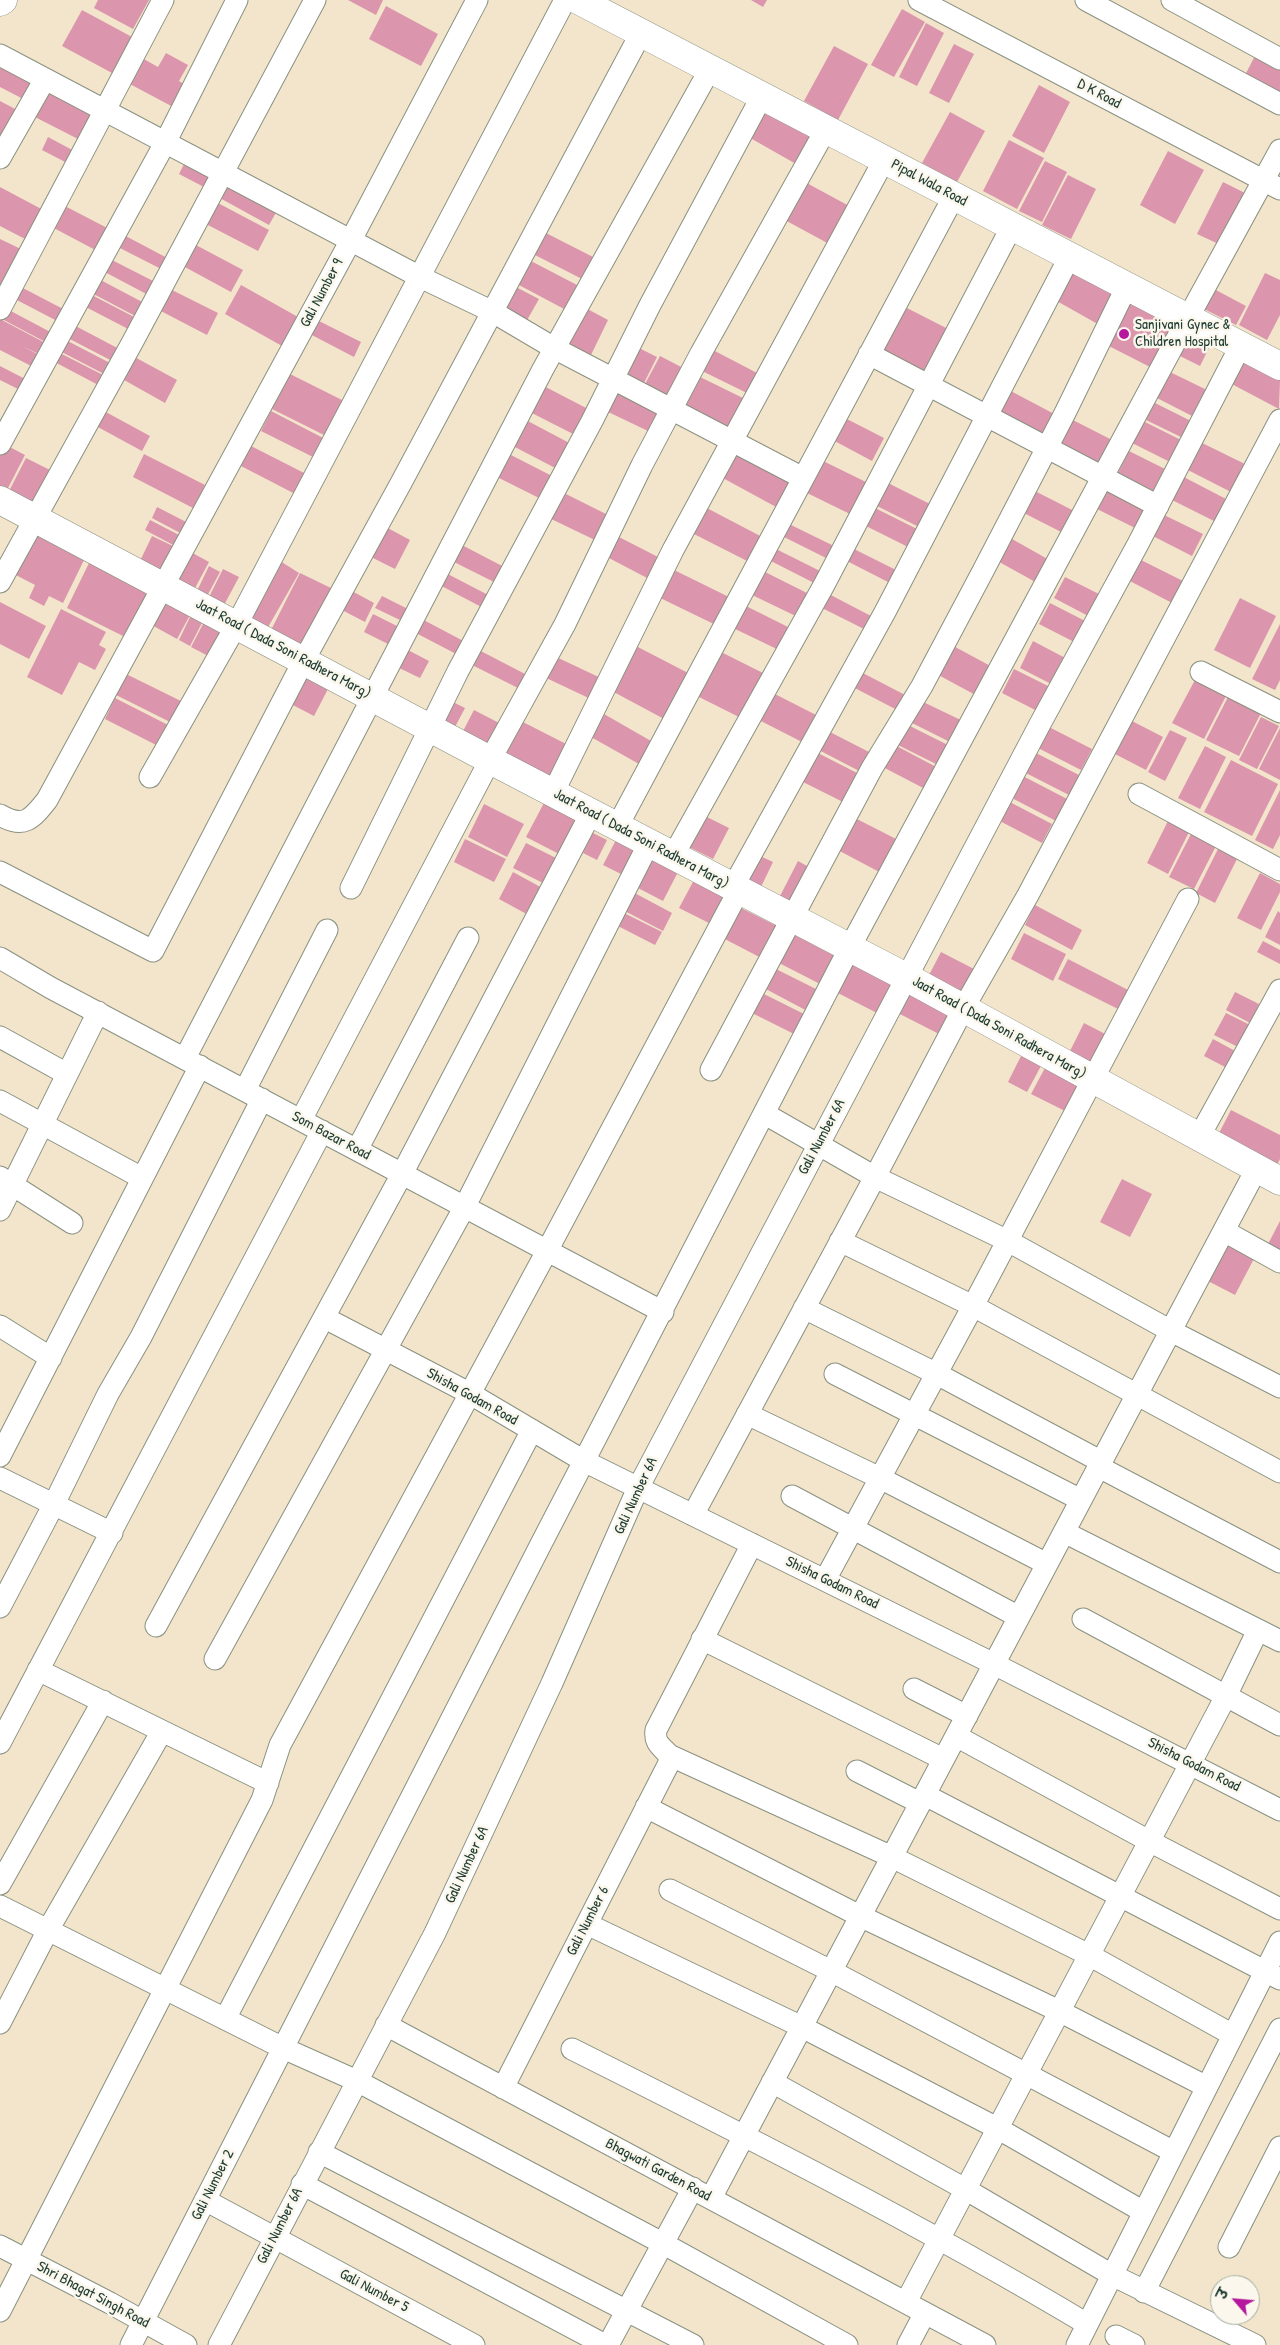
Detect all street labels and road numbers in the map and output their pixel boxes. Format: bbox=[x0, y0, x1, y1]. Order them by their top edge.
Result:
street label: D K Road bbox=[1074, 75, 1124, 113]
street label: Pipal Wala Road bbox=[888, 155, 970, 211]
street label: Gali Number 9 bbox=[296, 256, 348, 330]
street label: Jaat Road ( Dada Soni Radhera Marg) bbox=[192, 595, 374, 703]
street label: Jaat Road ( Dada Soni Radhera Marg) bbox=[550, 785, 732, 893]
street label: Jaat Road ( Dada Soni Radhera Marg) bbox=[909, 973, 1089, 1083]
street label: Gali Number 6A bbox=[795, 1096, 849, 1178]
street label: Som Bazar Road bbox=[289, 1108, 373, 1164]
street label: Shisha Godam Road bbox=[423, 1365, 521, 1429]
street label: Gali Number 6A bbox=[610, 1455, 662, 1537]
street label: Shisha Godam Road bbox=[783, 1553, 881, 1613]
street label: Shisha Godam Road bbox=[1145, 1734, 1243, 1796]
street label: Gali Number 6A bbox=[441, 1824, 493, 1906]
street label: Gali Number 6 bbox=[563, 1883, 613, 1959]
street label: Bhagwati Garden Road bbox=[602, 2135, 714, 2205]
street label: Gali Number 2 bbox=[188, 2147, 238, 2223]
street label: Gali Number 6A bbox=[253, 2185, 307, 2267]
street label: Shri Bhagat Singh Road bbox=[34, 2258, 152, 2332]
street label: Gali Number 5 bbox=[336, 2265, 412, 2317]

